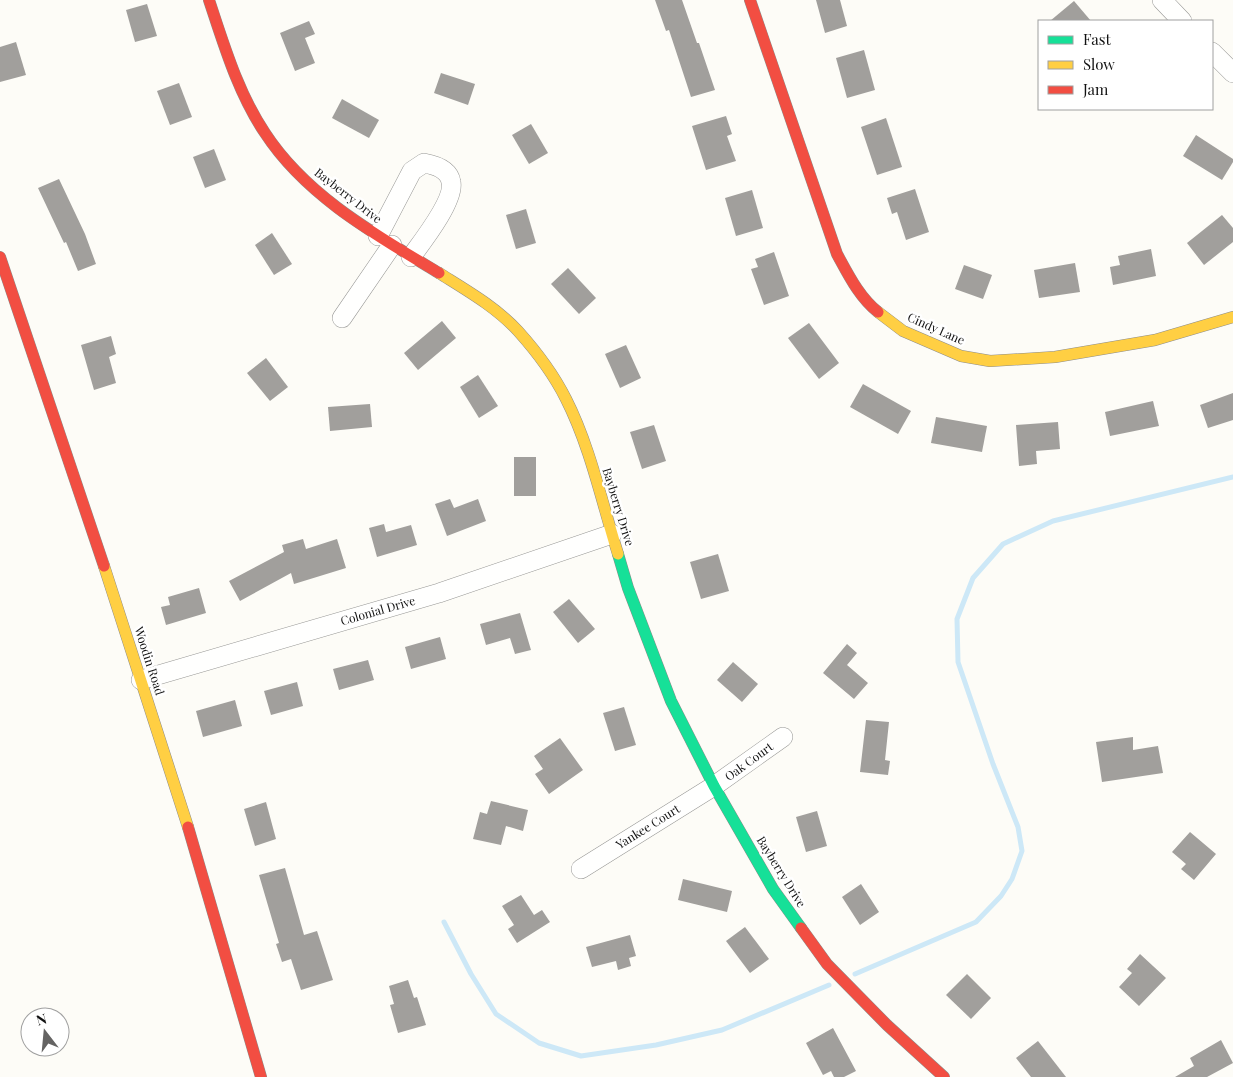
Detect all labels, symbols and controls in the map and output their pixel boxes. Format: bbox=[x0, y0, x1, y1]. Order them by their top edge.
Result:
legend bbox=[1038, 20, 1213, 110]
text: Fast bbox=[1083, 29, 1112, 49]
text: Slow bbox=[1083, 54, 1115, 74]
text: Jam bbox=[1082, 79, 1109, 99]
street label: Bayberry Drive bbox=[312, 164, 385, 226]
street label: Cindy Lane bbox=[905, 308, 967, 348]
street label: Bayberry Drive bbox=[599, 466, 638, 548]
street label: Colonial Drive bbox=[338, 592, 417, 628]
street label: Woodin Road bbox=[131, 623, 169, 697]
street label: Oak Court bbox=[721, 738, 776, 784]
street label: Yankee Court bbox=[612, 800, 683, 853]
street label: Bayberry Drive bbox=[754, 833, 810, 910]
north arrow bbox=[20, 1007, 70, 1057]
text: N bbox=[34, 1008, 49, 1030]

